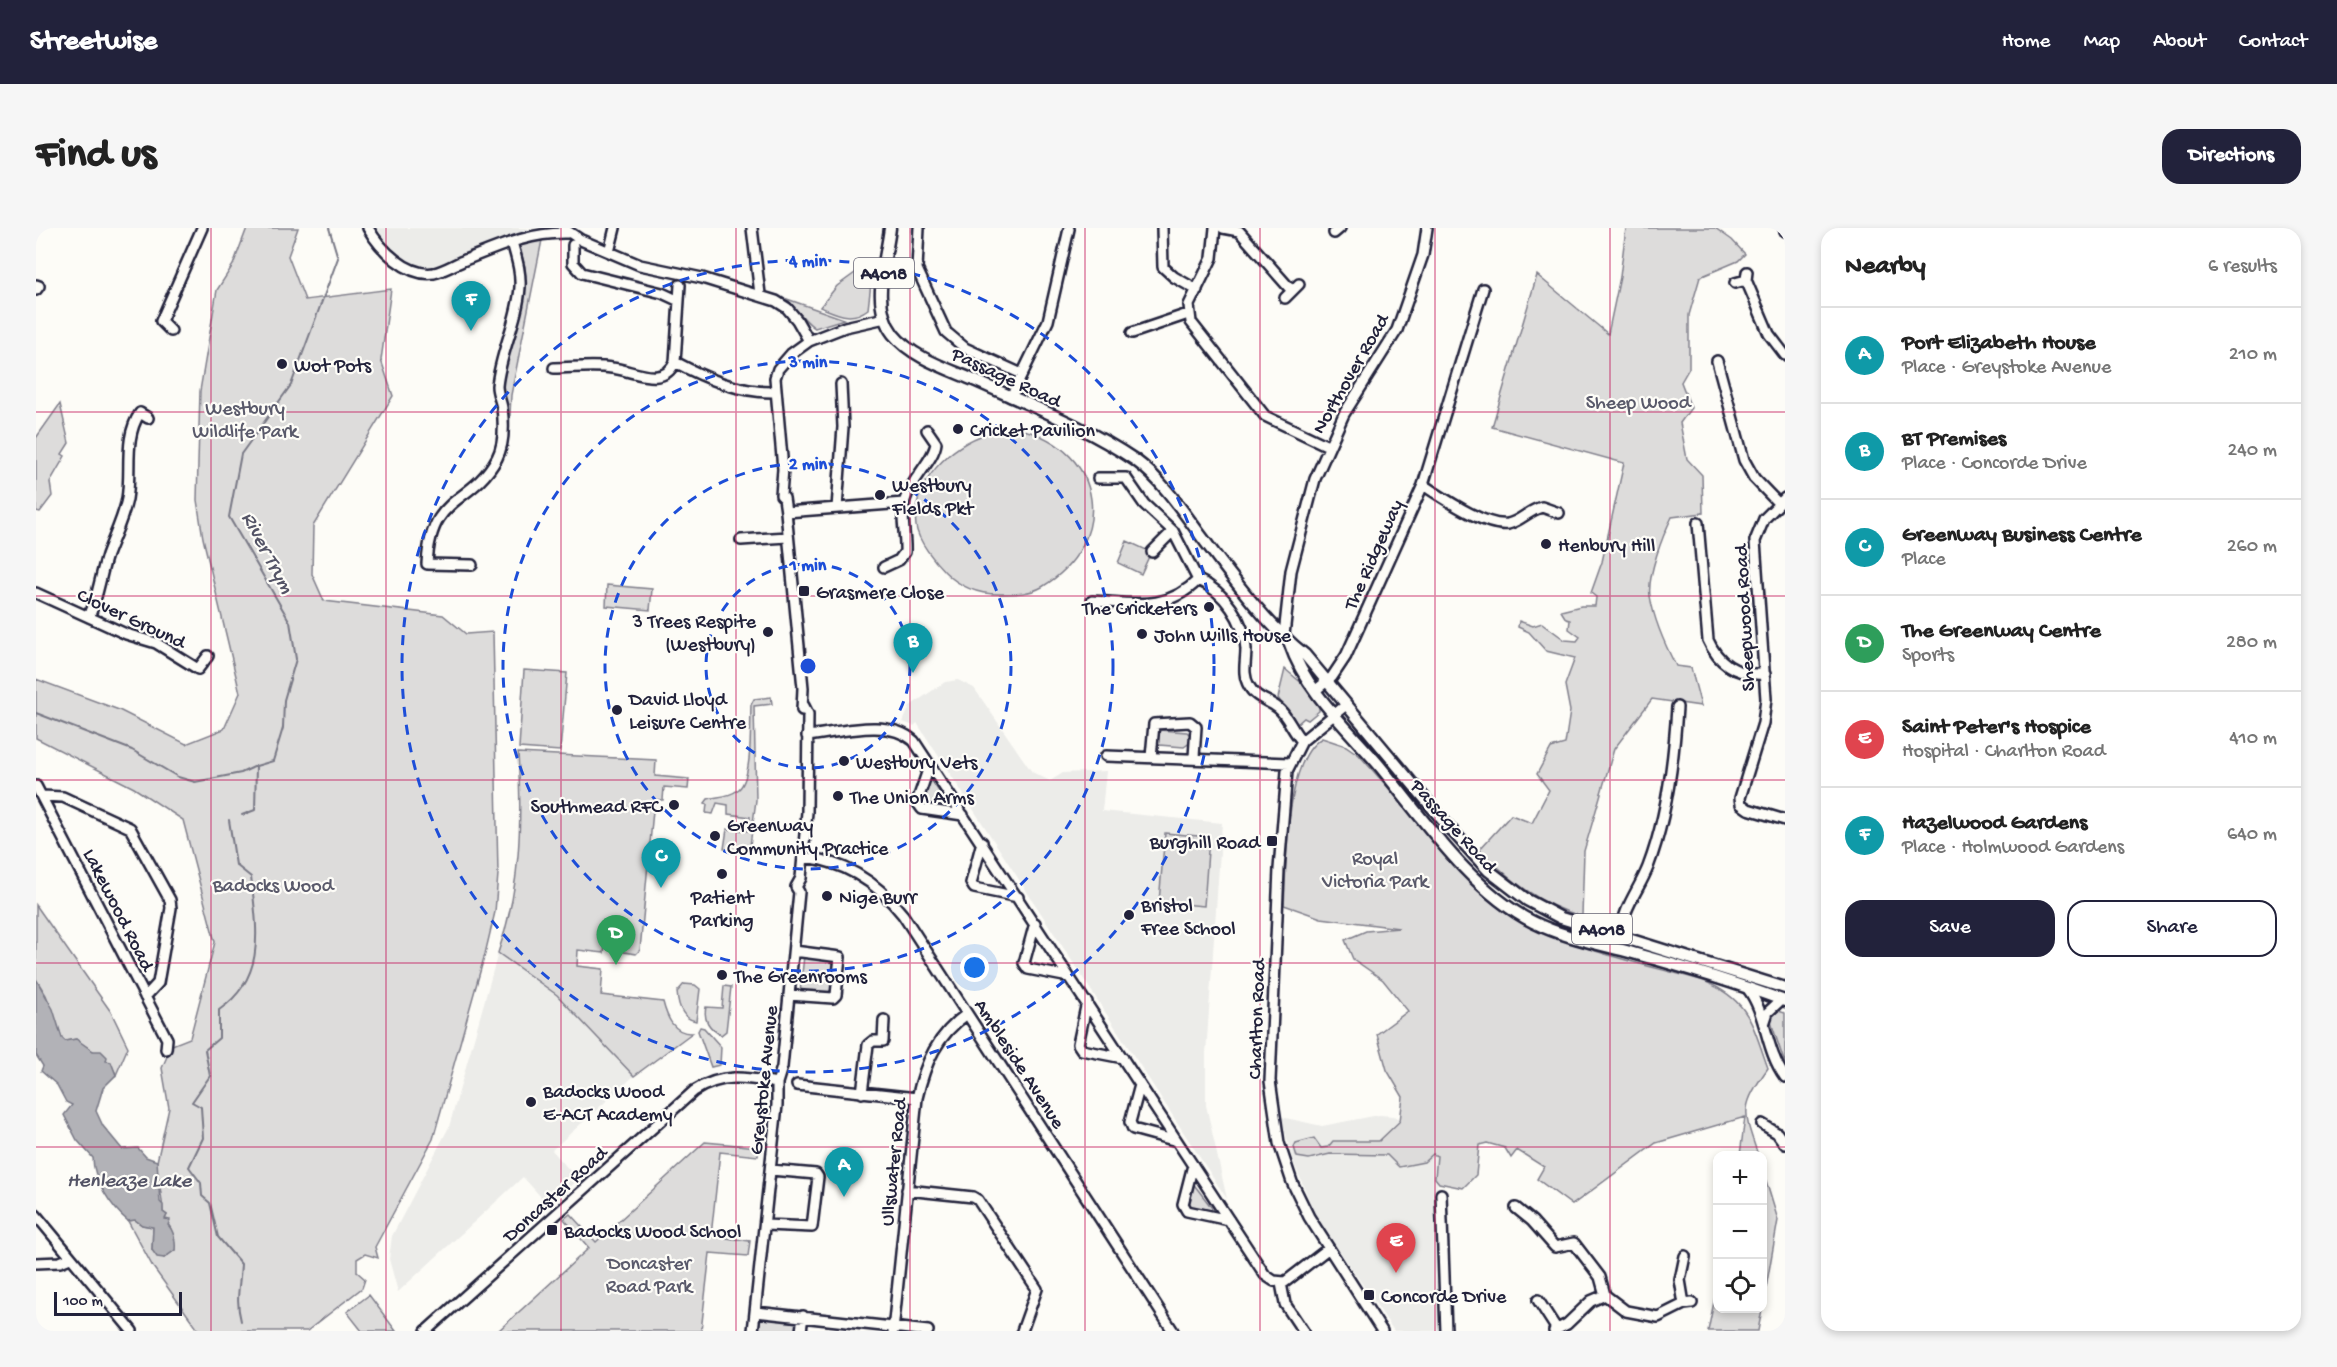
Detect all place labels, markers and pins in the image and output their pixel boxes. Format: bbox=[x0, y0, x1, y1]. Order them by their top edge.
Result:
pin: F bbox=[452, 282, 490, 331]
place label: Wot Pots bbox=[294, 356, 372, 379]
marker: Wot Pots bbox=[275, 357, 289, 371]
place label: Cricket Pavilion bbox=[970, 421, 1096, 444]
marker: Cricket Pavilion bbox=[951, 422, 965, 436]
place label: Westbury Fields Pkt bbox=[891, 476, 975, 522]
marker: Westbury Fields Pkt bbox=[873, 488, 887, 502]
place label: Henbury Hill bbox=[1558, 536, 1655, 559]
marker: Henbury Hill bbox=[1539, 537, 1553, 551]
place label: Grasmere Close bbox=[816, 583, 945, 606]
marker: Grasmere Close bbox=[797, 584, 811, 598]
place label: The Cricketers bbox=[1081, 599, 1198, 622]
marker: The Cricketers bbox=[1202, 600, 1216, 614]
place label: 3 Trees Respite (Westbury) bbox=[632, 612, 757, 658]
pin: B bbox=[894, 624, 932, 673]
marker: 3 Trees Respite (Westbury) bbox=[761, 625, 775, 639]
place label: John Wills House bbox=[1154, 626, 1292, 649]
marker: John Wills House bbox=[1135, 627, 1149, 641]
centre of rings bbox=[798, 656, 818, 676]
place label: David Lloyd Leisure Centre bbox=[627, 690, 747, 736]
marker: David Lloyd Leisure Centre bbox=[610, 703, 624, 717]
place label: Westbury Vets bbox=[856, 753, 978, 776]
marker: Westbury Vets bbox=[837, 754, 851, 768]
place label: The Union Arms bbox=[849, 788, 975, 811]
marker: The Union Arms bbox=[831, 789, 845, 803]
place label: Southmead RFC bbox=[530, 797, 663, 820]
marker: Southmead RFC bbox=[667, 798, 681, 812]
place label: Greenway Community Practice bbox=[727, 816, 889, 862]
marker: Greenway Community Practice bbox=[708, 829, 722, 843]
place label: Burghill Road bbox=[1149, 833, 1262, 856]
marker: Burghill Road bbox=[1265, 834, 1279, 848]
pin: C bbox=[642, 838, 680, 888]
marker: Patient Parking bbox=[715, 867, 729, 881]
place label: Patient Parking bbox=[689, 888, 755, 934]
place label: Nige Burr bbox=[839, 888, 919, 911]
marker: Nige Burr bbox=[820, 889, 834, 903]
place label: Bristol Free School bbox=[1140, 896, 1236, 942]
marker: Bristol Free School bbox=[1122, 908, 1136, 922]
pin: D bbox=[596, 916, 636, 965]
place label: The Greenrooms bbox=[733, 967, 867, 990]
marker: The Greenrooms bbox=[715, 968, 729, 982]
place label: Badocks Wood E-ACT Academy bbox=[542, 1082, 673, 1128]
marker: Badocks Wood E-ACT Academy bbox=[524, 1095, 538, 1109]
pin: A bbox=[824, 1148, 864, 1197]
place label: Badocks Wood School bbox=[563, 1222, 741, 1245]
marker: Badocks Wood School bbox=[545, 1223, 559, 1237]
pin: E bbox=[1376, 1224, 1416, 1273]
place label: Concorde Drive bbox=[1381, 1287, 1507, 1310]
marker: Concorde Drive bbox=[1362, 1288, 1376, 1302]

